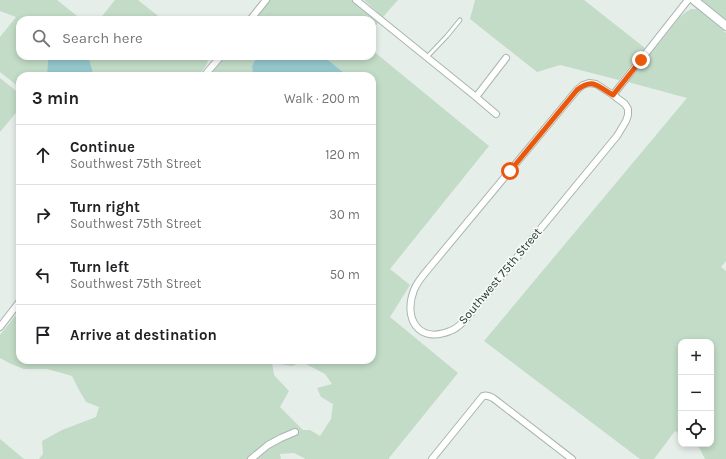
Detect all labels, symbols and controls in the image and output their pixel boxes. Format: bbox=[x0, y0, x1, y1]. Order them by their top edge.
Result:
search box bbox=[16, 16, 376, 60]
icon: search bbox=[30, 27, 52, 49]
text: Search here bbox=[62, 29, 143, 47]
route end bbox=[632, 51, 650, 69]
text: 3 min bbox=[32, 88, 79, 108]
text: Walk · 200 m bbox=[284, 91, 360, 106]
text: Continue bbox=[70, 138, 135, 156]
icon: ahead bbox=[32, 144, 54, 166]
text: 120 m bbox=[325, 147, 360, 162]
text: Southwest 75th Street bbox=[70, 156, 201, 171]
route start bbox=[501, 162, 519, 180]
text: Turn right bbox=[70, 198, 140, 216]
icon: right bbox=[32, 204, 54, 226]
text: 30 m bbox=[329, 207, 360, 222]
text: Southwest 75th Street bbox=[70, 216, 201, 231]
street label: Southwest 75th Street bbox=[456, 225, 545, 327]
text: Turn left bbox=[70, 258, 129, 276]
icon: left bbox=[32, 264, 54, 286]
text: 50 m bbox=[330, 267, 360, 282]
text: Southwest 75th Street bbox=[70, 276, 201, 291]
icon: arrive bbox=[32, 324, 54, 346]
text: Arrive at destination bbox=[70, 326, 217, 344]
map controls bbox=[678, 339, 714, 447]
button: + bbox=[678, 339, 714, 375]
button: − bbox=[678, 375, 714, 411]
button: locate bbox=[678, 411, 714, 447]

